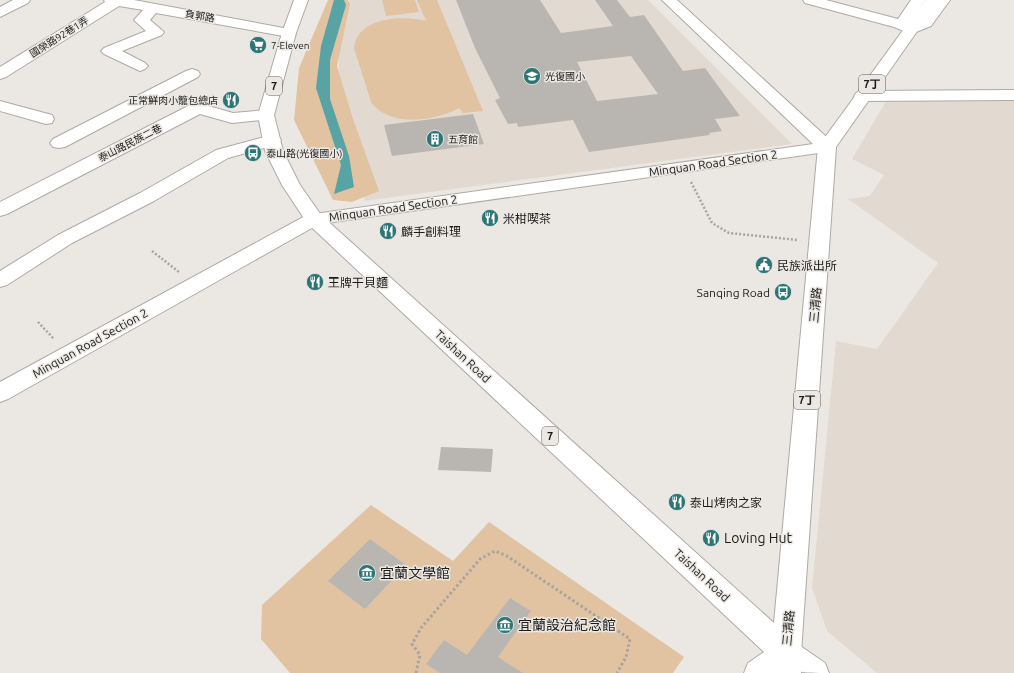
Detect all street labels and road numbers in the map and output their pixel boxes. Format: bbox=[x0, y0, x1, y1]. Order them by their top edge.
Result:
street label: 負郭路 bbox=[184, 8, 216, 24]
street label: 國榮路92巷1弄 bbox=[28, 15, 90, 59]
road number: 7丁 bbox=[859, 75, 885, 93]
road number: 7 bbox=[266, 77, 282, 95]
street label: 泰山路民族二巷 bbox=[96, 122, 164, 164]
street label: Minquan Road Section 2 bbox=[648, 148, 778, 178]
street label: Minquan Road Section 2 bbox=[328, 193, 458, 223]
street label: 三清路 bbox=[807, 286, 823, 324]
street label: Minquan Road Section 2 bbox=[30, 306, 150, 380]
street label: Taishan Road bbox=[433, 327, 493, 385]
road number: 7丁 bbox=[794, 391, 820, 409]
road number: 7 bbox=[542, 427, 558, 445]
street label: Taishan Road bbox=[672, 546, 732, 604]
street label: 三清路 bbox=[780, 609, 796, 647]

